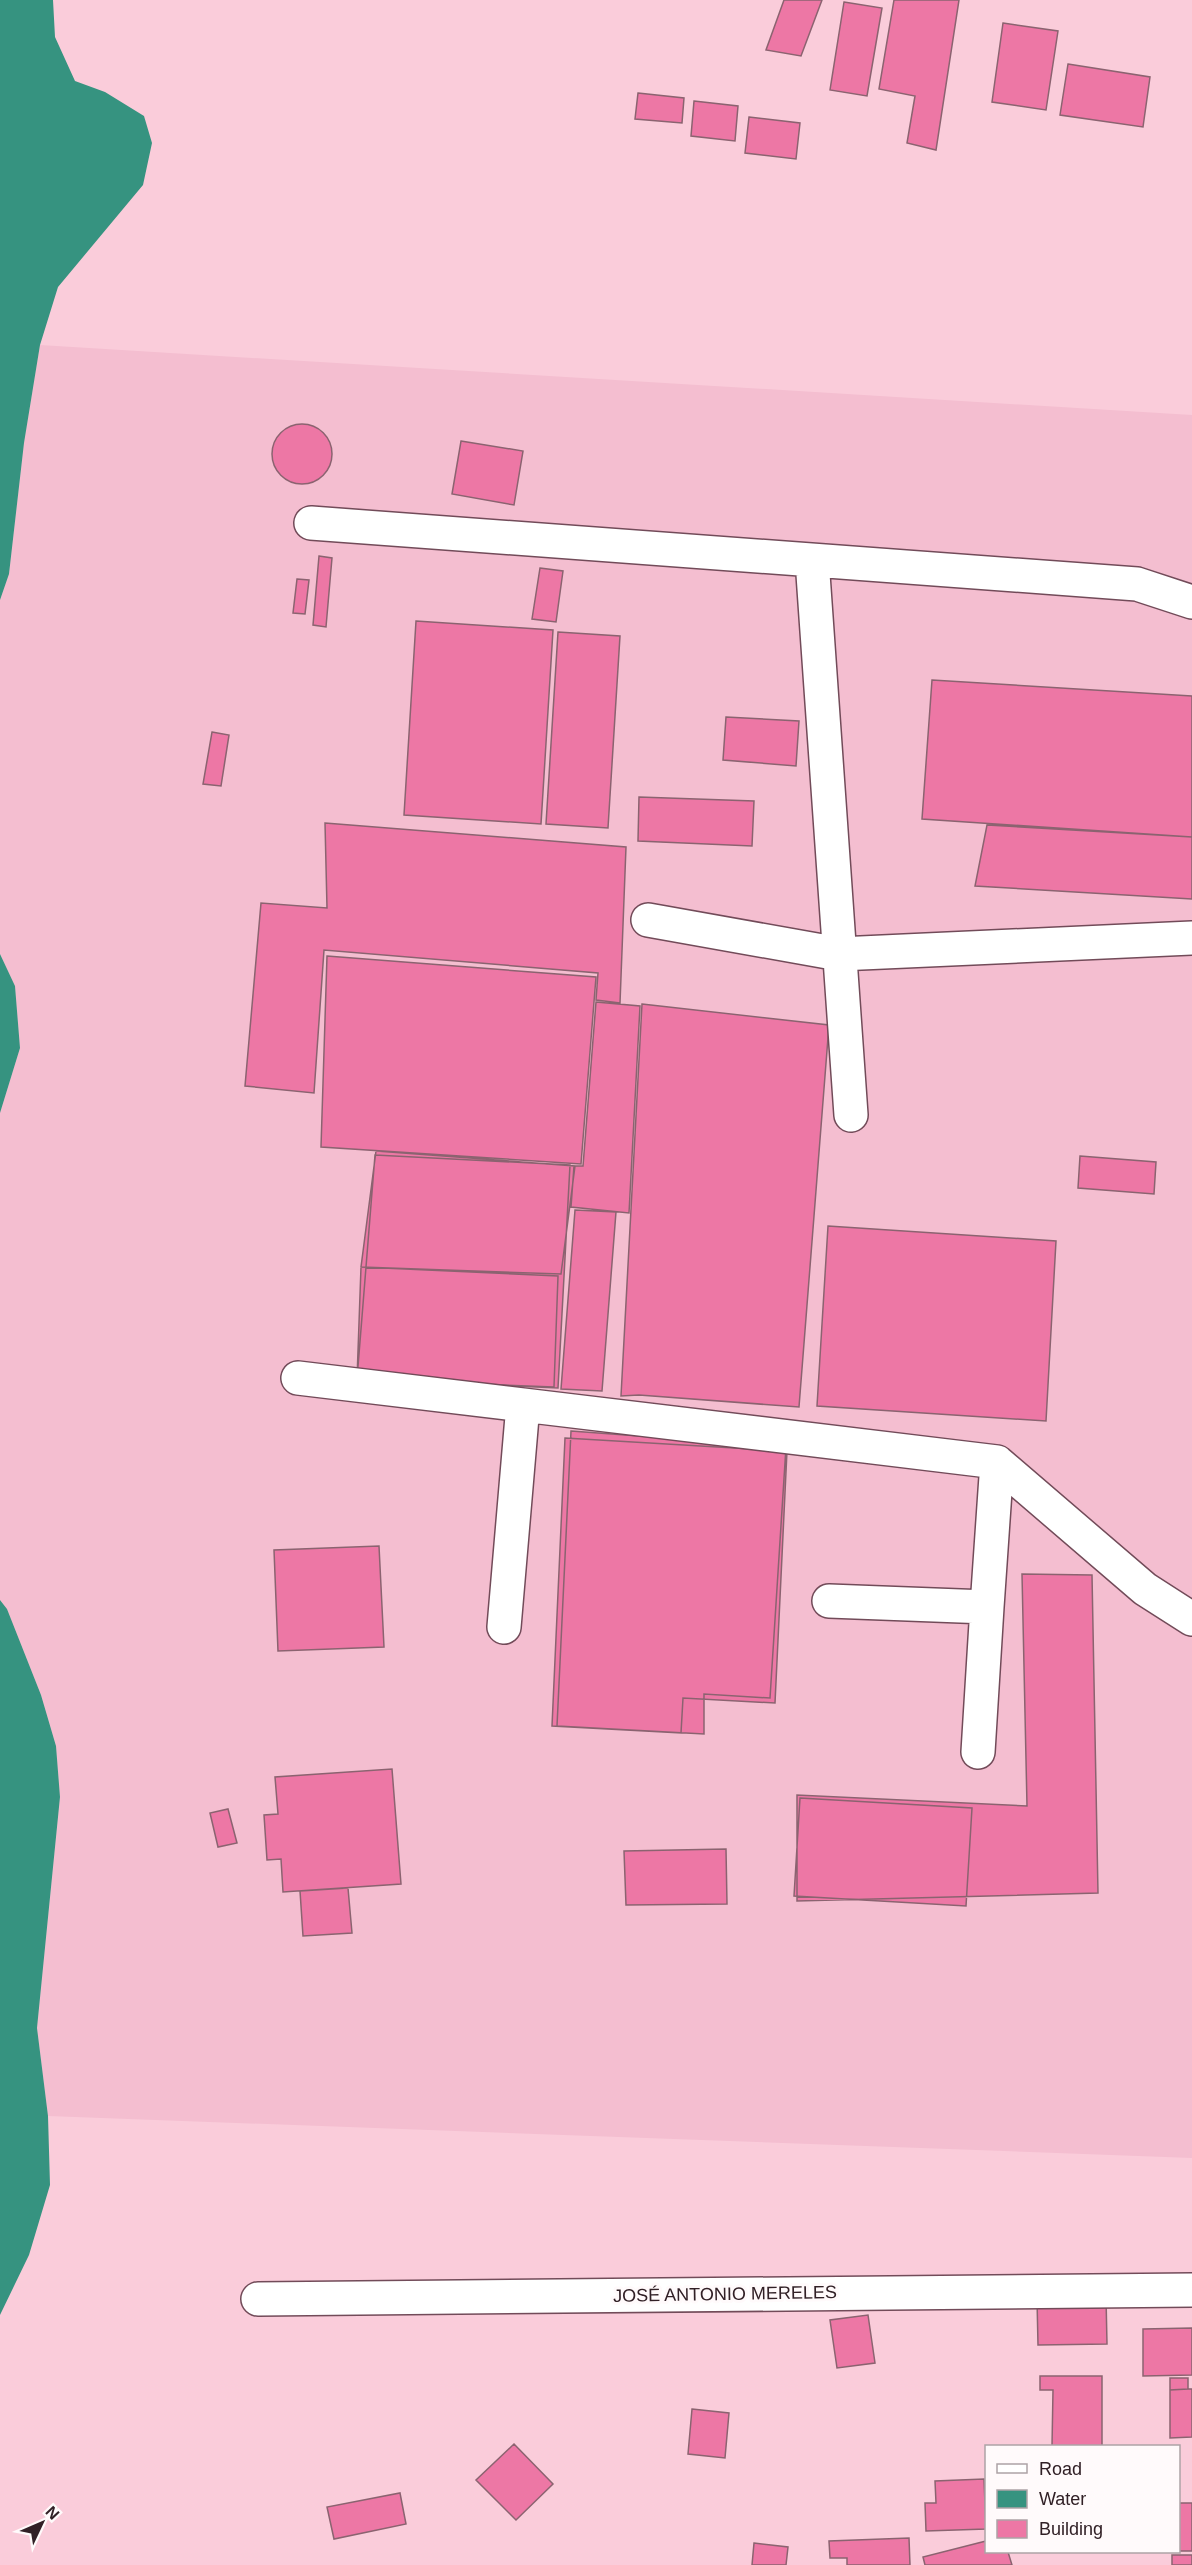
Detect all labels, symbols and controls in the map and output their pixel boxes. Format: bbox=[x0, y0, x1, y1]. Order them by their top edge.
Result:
street label: JOSÉ ANTONIO MERELES bbox=[613, 2282, 837, 2306]
legend bbox=[985, 2445, 1180, 2553]
text: Road bbox=[1039, 2459, 1082, 2479]
text: Water bbox=[1039, 2489, 1086, 2509]
north arrow bbox=[12, 2493, 72, 2553]
text: N bbox=[42, 2503, 63, 2523]
text: Building bbox=[1039, 2519, 1103, 2539]

